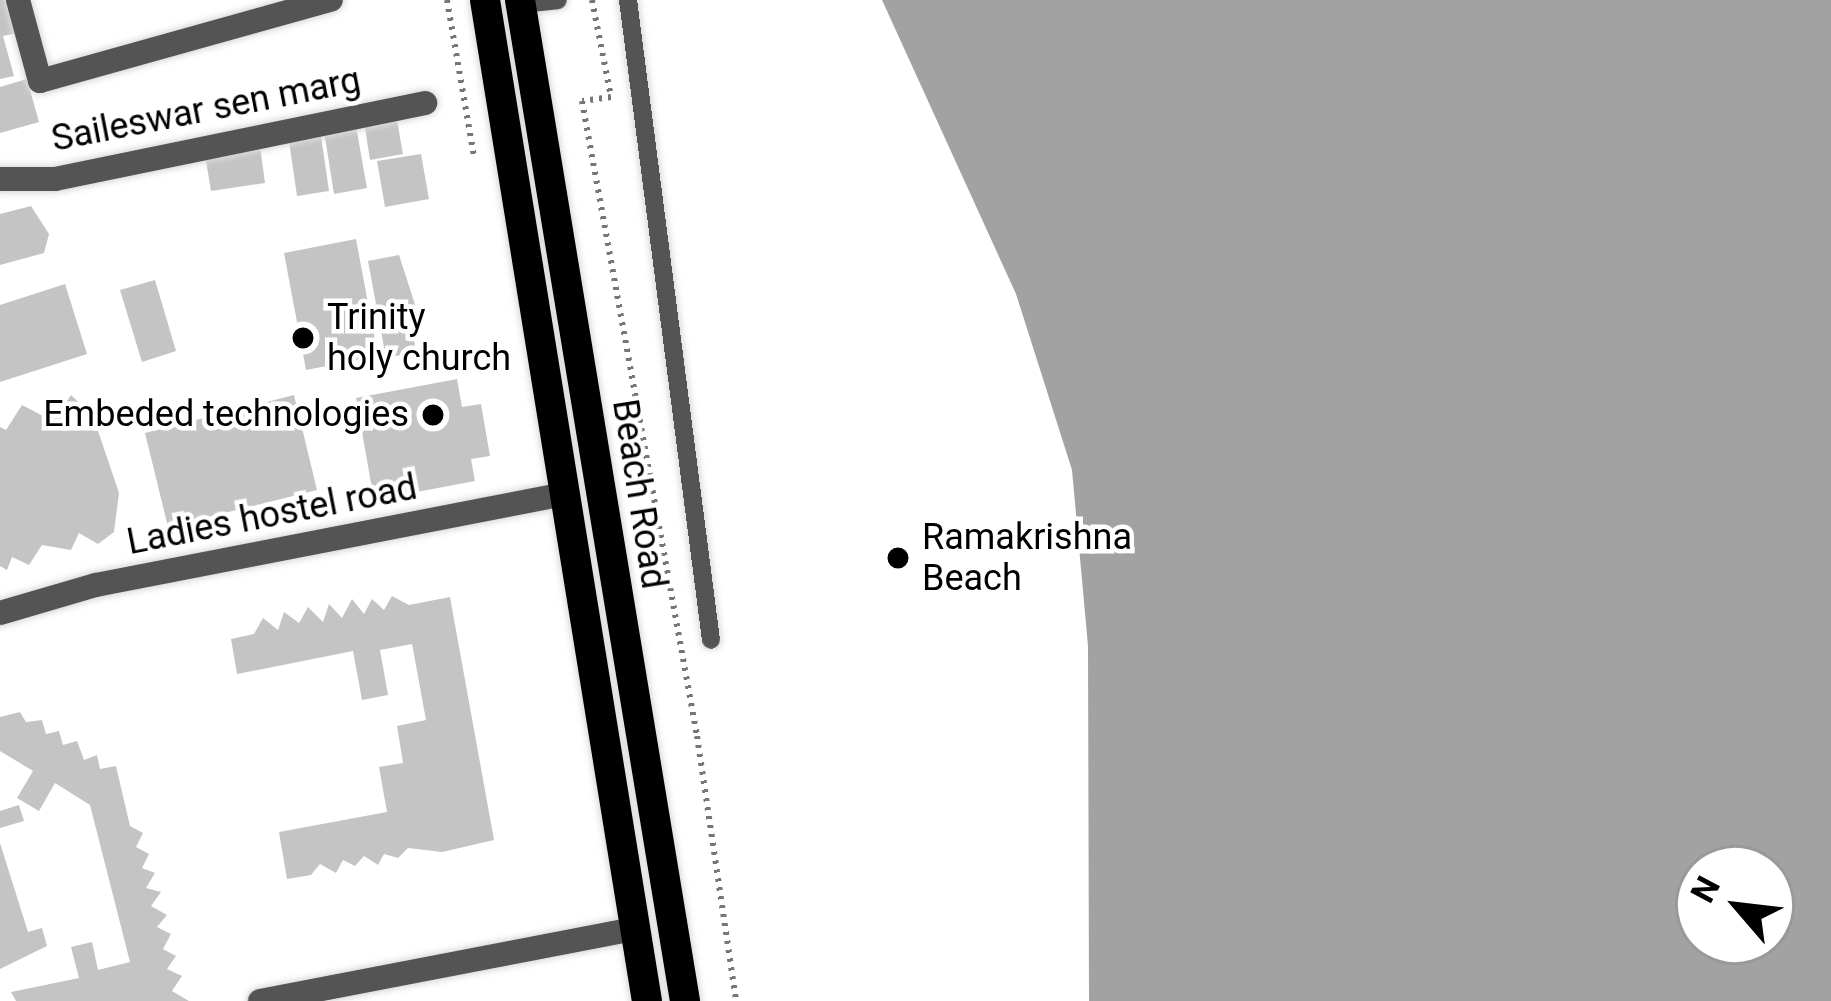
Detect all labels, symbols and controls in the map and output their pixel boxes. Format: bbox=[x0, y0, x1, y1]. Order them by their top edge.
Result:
street label: Saileswar sen marg bbox=[48, 59, 364, 161]
place label: Trinity holy church bbox=[327, 295, 511, 380]
marker: Trinity holy church bbox=[290, 325, 316, 351]
place label: Embeded technologies bbox=[43, 393, 409, 437]
street label: Beach Road bbox=[603, 396, 675, 592]
marker: Embeded technologies bbox=[420, 402, 446, 428]
street label: Ladies hostel road bbox=[123, 466, 421, 564]
place label: Ramakrishna Beach bbox=[922, 515, 1132, 600]
marker: Ramakrishna Beach bbox=[885, 545, 911, 571]
north arrow bbox=[1675, 845, 1795, 965]
text: N bbox=[1683, 870, 1728, 909]

